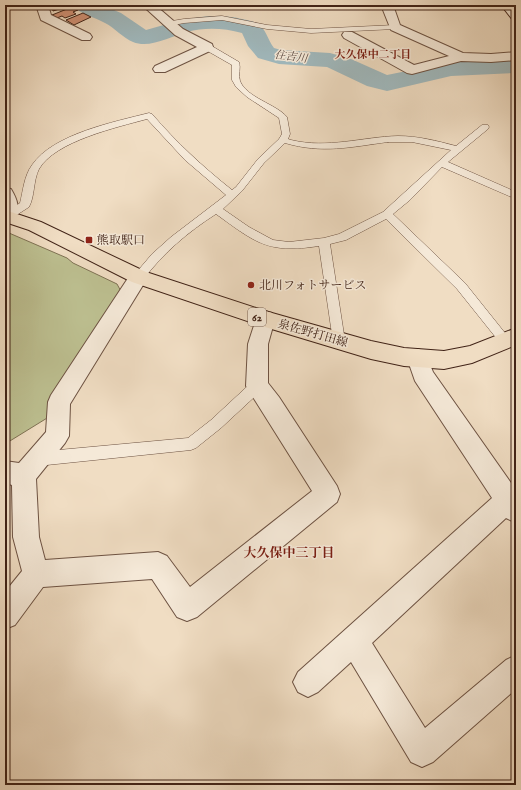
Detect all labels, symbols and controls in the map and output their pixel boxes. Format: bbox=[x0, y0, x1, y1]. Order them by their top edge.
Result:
water label: 住吉川 bbox=[274, 48, 309, 66]
district label: 大久保中二丁目 bbox=[335, 48, 412, 62]
place label: 熊取駅口 bbox=[97, 233, 145, 248]
marker: 熊取駅口 bbox=[84, 235, 94, 245]
place label: 北川フォトサービス bbox=[259, 278, 366, 293]
marker: 北川フォトサービス bbox=[246, 280, 256, 290]
road number: 62 bbox=[248, 308, 266, 326]
street label: 泉佐野打田線 bbox=[276, 316, 350, 351]
district label: 大久保中三丁目 bbox=[243, 545, 335, 562]

